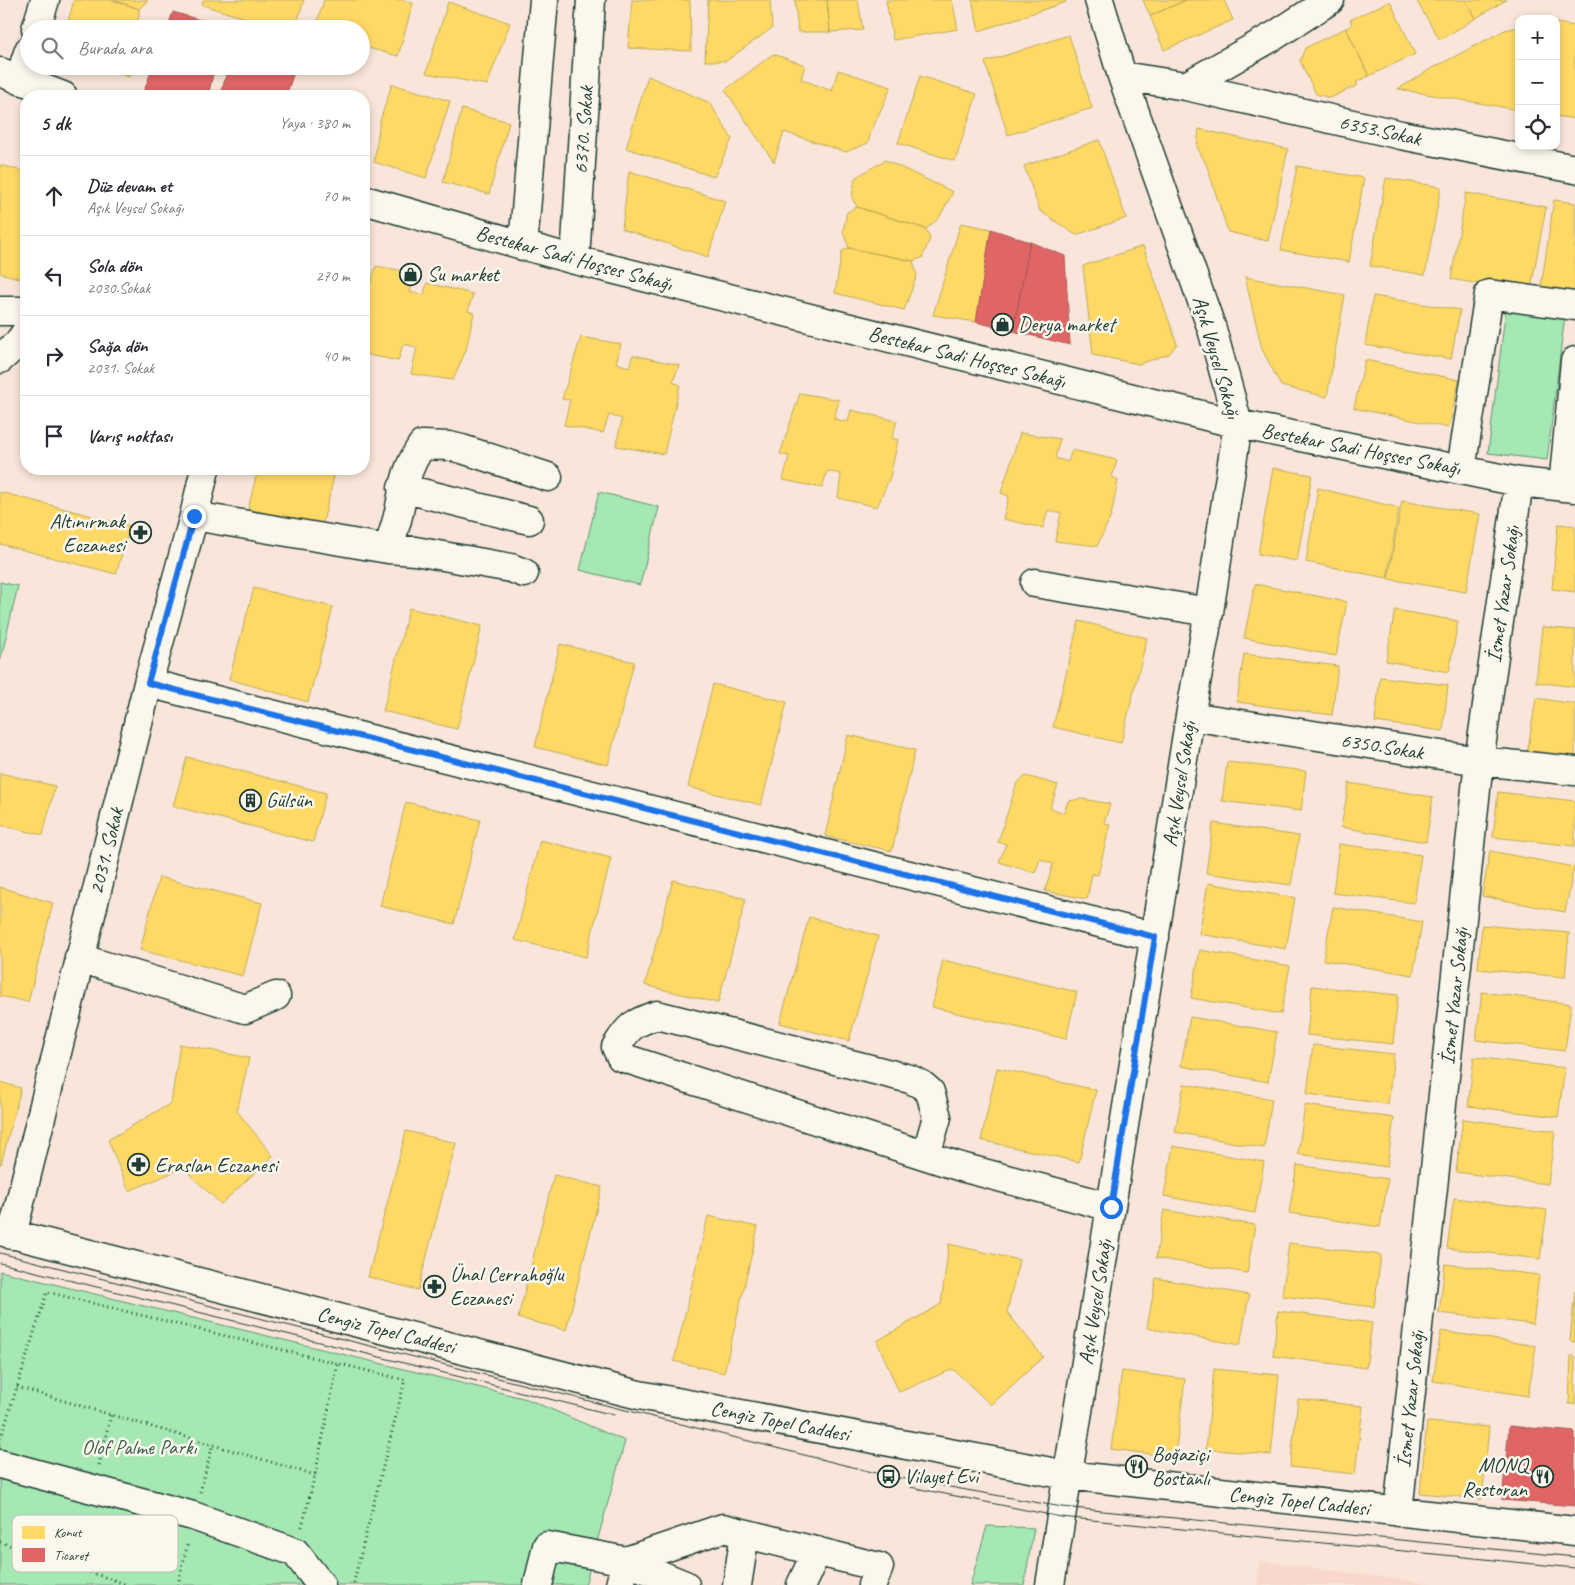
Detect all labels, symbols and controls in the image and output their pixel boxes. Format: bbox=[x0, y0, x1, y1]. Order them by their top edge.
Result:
map controls bbox=[1515, 15, 1560, 150]
button: + bbox=[1515, 15, 1560, 60]
search box bbox=[20, 20, 370, 75]
icon: search bbox=[38, 34, 66, 62]
text: Burada ara bbox=[78, 36, 152, 60]
button: − bbox=[1515, 60, 1560, 105]
street label: 6370. Sokak bbox=[567, 84, 599, 175]
button: locate bbox=[1515, 105, 1560, 150]
street label: 6353.Sokak bbox=[1337, 109, 1425, 152]
text: 5 dk bbox=[40, 110, 71, 136]
text: Yaya · 380 m bbox=[279, 113, 350, 133]
text: Düz devam et bbox=[87, 174, 172, 198]
icon: ahead bbox=[40, 182, 68, 210]
text: 70 m bbox=[323, 186, 350, 206]
text: Aşık Veysel Sokağı bbox=[87, 198, 183, 218]
street label: Bestekar Sadi Hoşses Sokağı bbox=[473, 219, 676, 297]
text: Sola dön bbox=[87, 254, 142, 278]
place label: Su market bbox=[427, 261, 501, 287]
icon: left bbox=[40, 262, 68, 290]
shop icon: Su market bbox=[399, 262, 423, 286]
text: 270 m bbox=[316, 266, 350, 286]
text: 2030.Sokak bbox=[87, 278, 150, 298]
street label: Aşık Veysel Sokağı bbox=[1187, 293, 1247, 422]
place label: Derya market bbox=[1018, 311, 1118, 337]
shop icon: Derya market bbox=[990, 312, 1014, 336]
street label: Bestekar Sadi Hoşses Sokağı bbox=[866, 320, 1069, 394]
text: Sağa dön bbox=[87, 334, 148, 358]
icon: right bbox=[40, 342, 68, 370]
text: 40 m bbox=[323, 346, 350, 366]
text: 2031. Sokak bbox=[87, 358, 154, 378]
street label: Bestekar Sadi Hoşses Sokağı bbox=[1259, 417, 1464, 481]
icon: arrive bbox=[40, 422, 68, 450]
text: Varış noktası bbox=[87, 424, 172, 448]
route end bbox=[183, 505, 206, 528]
place label: Altınırmak Eczanesi bbox=[49, 508, 128, 558]
pharmacy icon: Altınırmak Eczanesi bbox=[129, 521, 153, 545]
street label: İsmet Yazar Sokağı bbox=[1481, 523, 1526, 664]
street label: Aşık Veysel Sokağı bbox=[1156, 718, 1202, 848]
street label: 6350.Sokak bbox=[1339, 727, 1426, 766]
place label: Gülsün bbox=[266, 787, 312, 813]
building icon: Gülsün bbox=[238, 788, 262, 812]
street label: 2031. Sokak bbox=[83, 804, 130, 897]
street label: İsmet Yazar Sokağı bbox=[1434, 925, 1474, 1066]
place label: Eraslan Eczanesi bbox=[155, 1152, 281, 1178]
pharmacy icon: Eraslan Eczanesi bbox=[127, 1153, 151, 1177]
route start bbox=[1100, 1196, 1123, 1219]
street label: Aşık Veysel Sokağı bbox=[1072, 1236, 1118, 1366]
place label: Ünal Cerrahoğlu Eczanesi bbox=[450, 1261, 565, 1311]
pharmacy icon: Ünal Cerrahoğlu Eczanesi bbox=[422, 1274, 446, 1298]
street label: Cengiz Topel Caddesi bbox=[314, 1300, 461, 1360]
street label: İsmet Yazar Sokağı bbox=[1390, 1328, 1430, 1469]
street label: Cengiz Topel Caddesi bbox=[708, 1395, 855, 1448]
park label: Olof Palme Parkı bbox=[82, 1434, 197, 1460]
place label: Boğaziçi Bostanlı bbox=[1152, 1441, 1212, 1491]
place label: MONQ Restoran bbox=[1462, 1452, 1530, 1502]
restaurant icon: Boğaziçi Bostanlı bbox=[1124, 1454, 1148, 1478]
place label: Vilayet Evi bbox=[904, 1463, 981, 1489]
bus stop icon: Vilayet Evi bbox=[876, 1464, 900, 1488]
restaurant icon: MONQ Restoran bbox=[1531, 1465, 1555, 1489]
street label: Cengiz Topel Caddesi bbox=[1228, 1481, 1374, 1522]
legend bbox=[12, 1515, 178, 1572]
text: Konut bbox=[54, 1524, 83, 1541]
text: Ticaret bbox=[54, 1547, 90, 1564]

